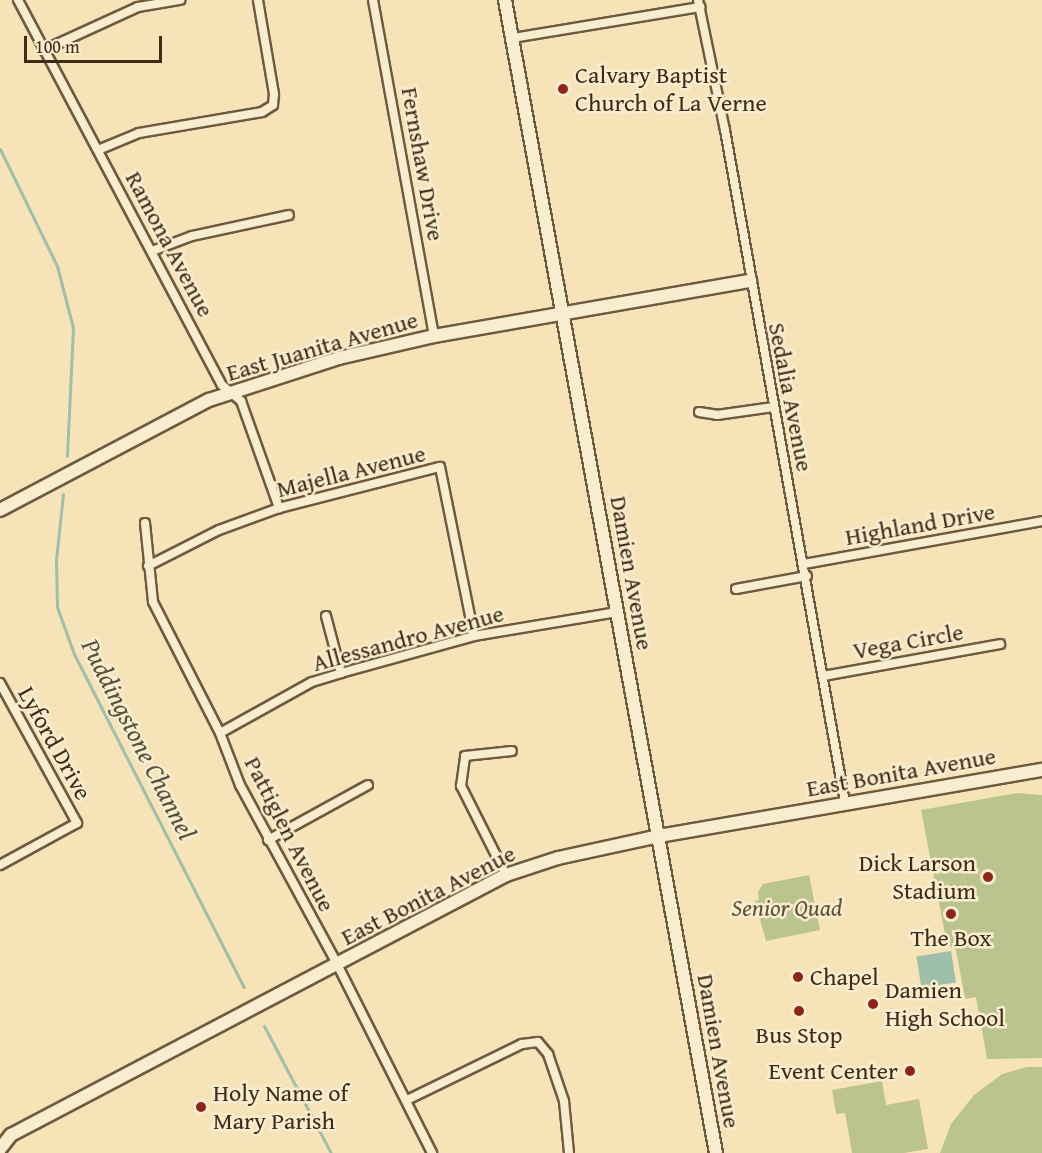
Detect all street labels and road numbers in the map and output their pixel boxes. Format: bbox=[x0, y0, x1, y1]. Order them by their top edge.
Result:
street label: Fernshaw Drive bbox=[395, 85, 451, 243]
street label: Ramona Avenue bbox=[120, 166, 220, 322]
street label: East Juanita Avenue bbox=[223, 305, 421, 387]
street label: Sedalia Avenue bbox=[762, 320, 820, 474]
street label: Majella Avenue bbox=[273, 439, 429, 503]
street label: Damien Avenue bbox=[604, 494, 660, 652]
street label: Highland Drive bbox=[843, 497, 997, 551]
street label: Allessandro Avenue bbox=[309, 599, 507, 677]
street label: Vega Circle bbox=[850, 617, 966, 665]
street label: Lyford Drive bbox=[12, 681, 98, 805]
street label: East Bonita Avenue bbox=[804, 741, 998, 803]
street label: Pattiglen Avenue bbox=[238, 752, 342, 916]
street label: East Bonita Avenue bbox=[336, 839, 520, 951]
street label: Damien Avenue bbox=[691, 972, 747, 1130]

